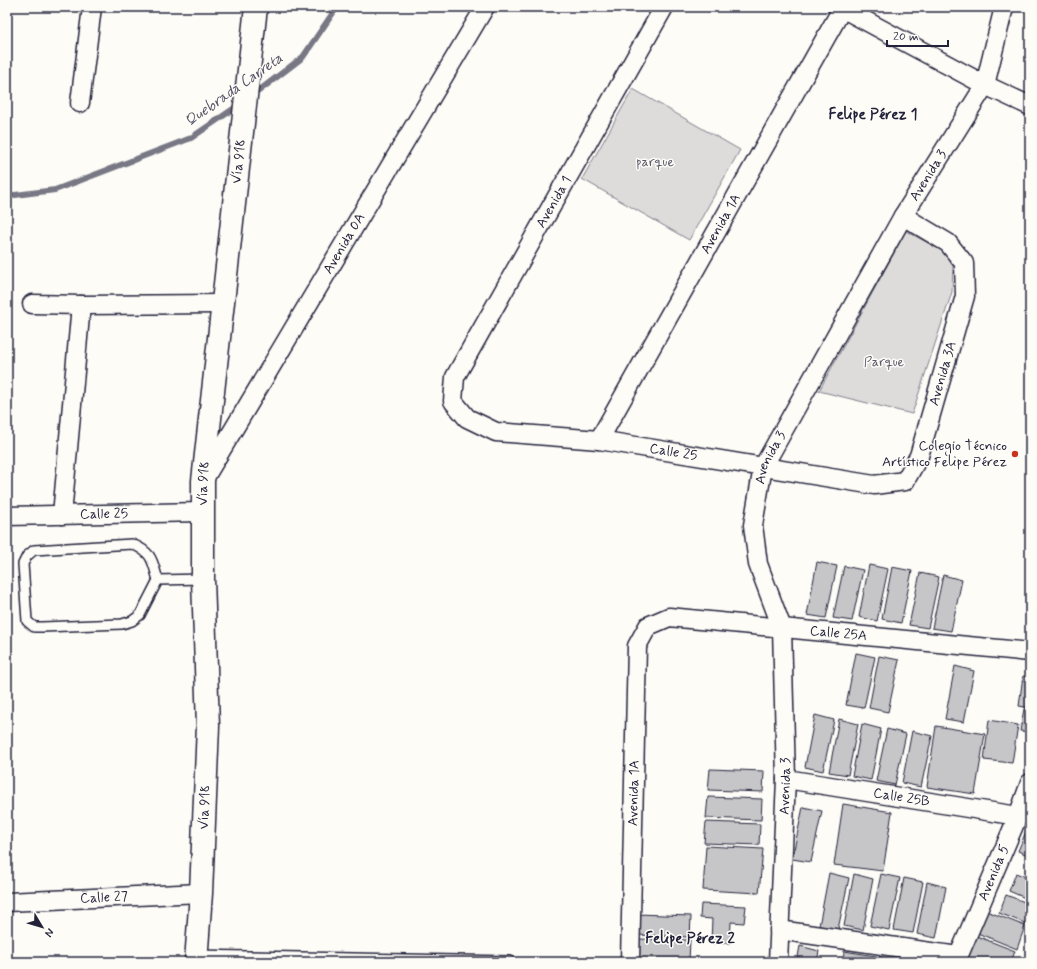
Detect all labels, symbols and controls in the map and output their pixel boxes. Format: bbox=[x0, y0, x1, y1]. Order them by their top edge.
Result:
scale bar bbox=[887, 22, 948, 48]
text: 20 m bbox=[893, 29, 919, 45]
water label: Quebrada Carreta bbox=[181, 49, 287, 131]
district label: Felipe Pérez 1 bbox=[829, 105, 917, 125]
street label: Vía 918 bbox=[227, 138, 250, 184]
street label: Avenida 3 bbox=[906, 146, 951, 204]
park label: parque bbox=[636, 153, 674, 171]
street label: Avenida 1 bbox=[532, 173, 576, 231]
street label: Avenida 1A bbox=[697, 191, 745, 257]
street label: Avenida 0A bbox=[319, 210, 369, 277]
street label: Avenida 3A bbox=[925, 339, 961, 408]
park label: Parque bbox=[864, 353, 905, 371]
street label: Avenida 3 bbox=[751, 428, 790, 486]
place label: Colegio Técnico Artístico Felipe Pérez bbox=[882, 437, 1007, 471]
street label: Calle 25 bbox=[648, 439, 699, 465]
marker: Colegio Técnico Artístico Felipe Pérez bbox=[1010, 449, 1020, 459]
street label: Vía 918 bbox=[194, 460, 214, 506]
street label: Calle 25 bbox=[80, 505, 128, 524]
street label: Calle 25A bbox=[809, 622, 868, 645]
street label: Avenida 3 bbox=[775, 757, 795, 815]
street label: Avenida 1A bbox=[624, 760, 643, 826]
street label: Calle 25B bbox=[872, 784, 931, 811]
street label: Vía 918 bbox=[195, 785, 215, 830]
street label: Avenida 5 bbox=[974, 842, 1014, 903]
street label: Calle 27 bbox=[80, 887, 128, 908]
north arrow bbox=[22, 907, 62, 947]
text: N bbox=[41, 925, 57, 940]
district label: Felipe Pérez 2 bbox=[645, 929, 735, 949]

